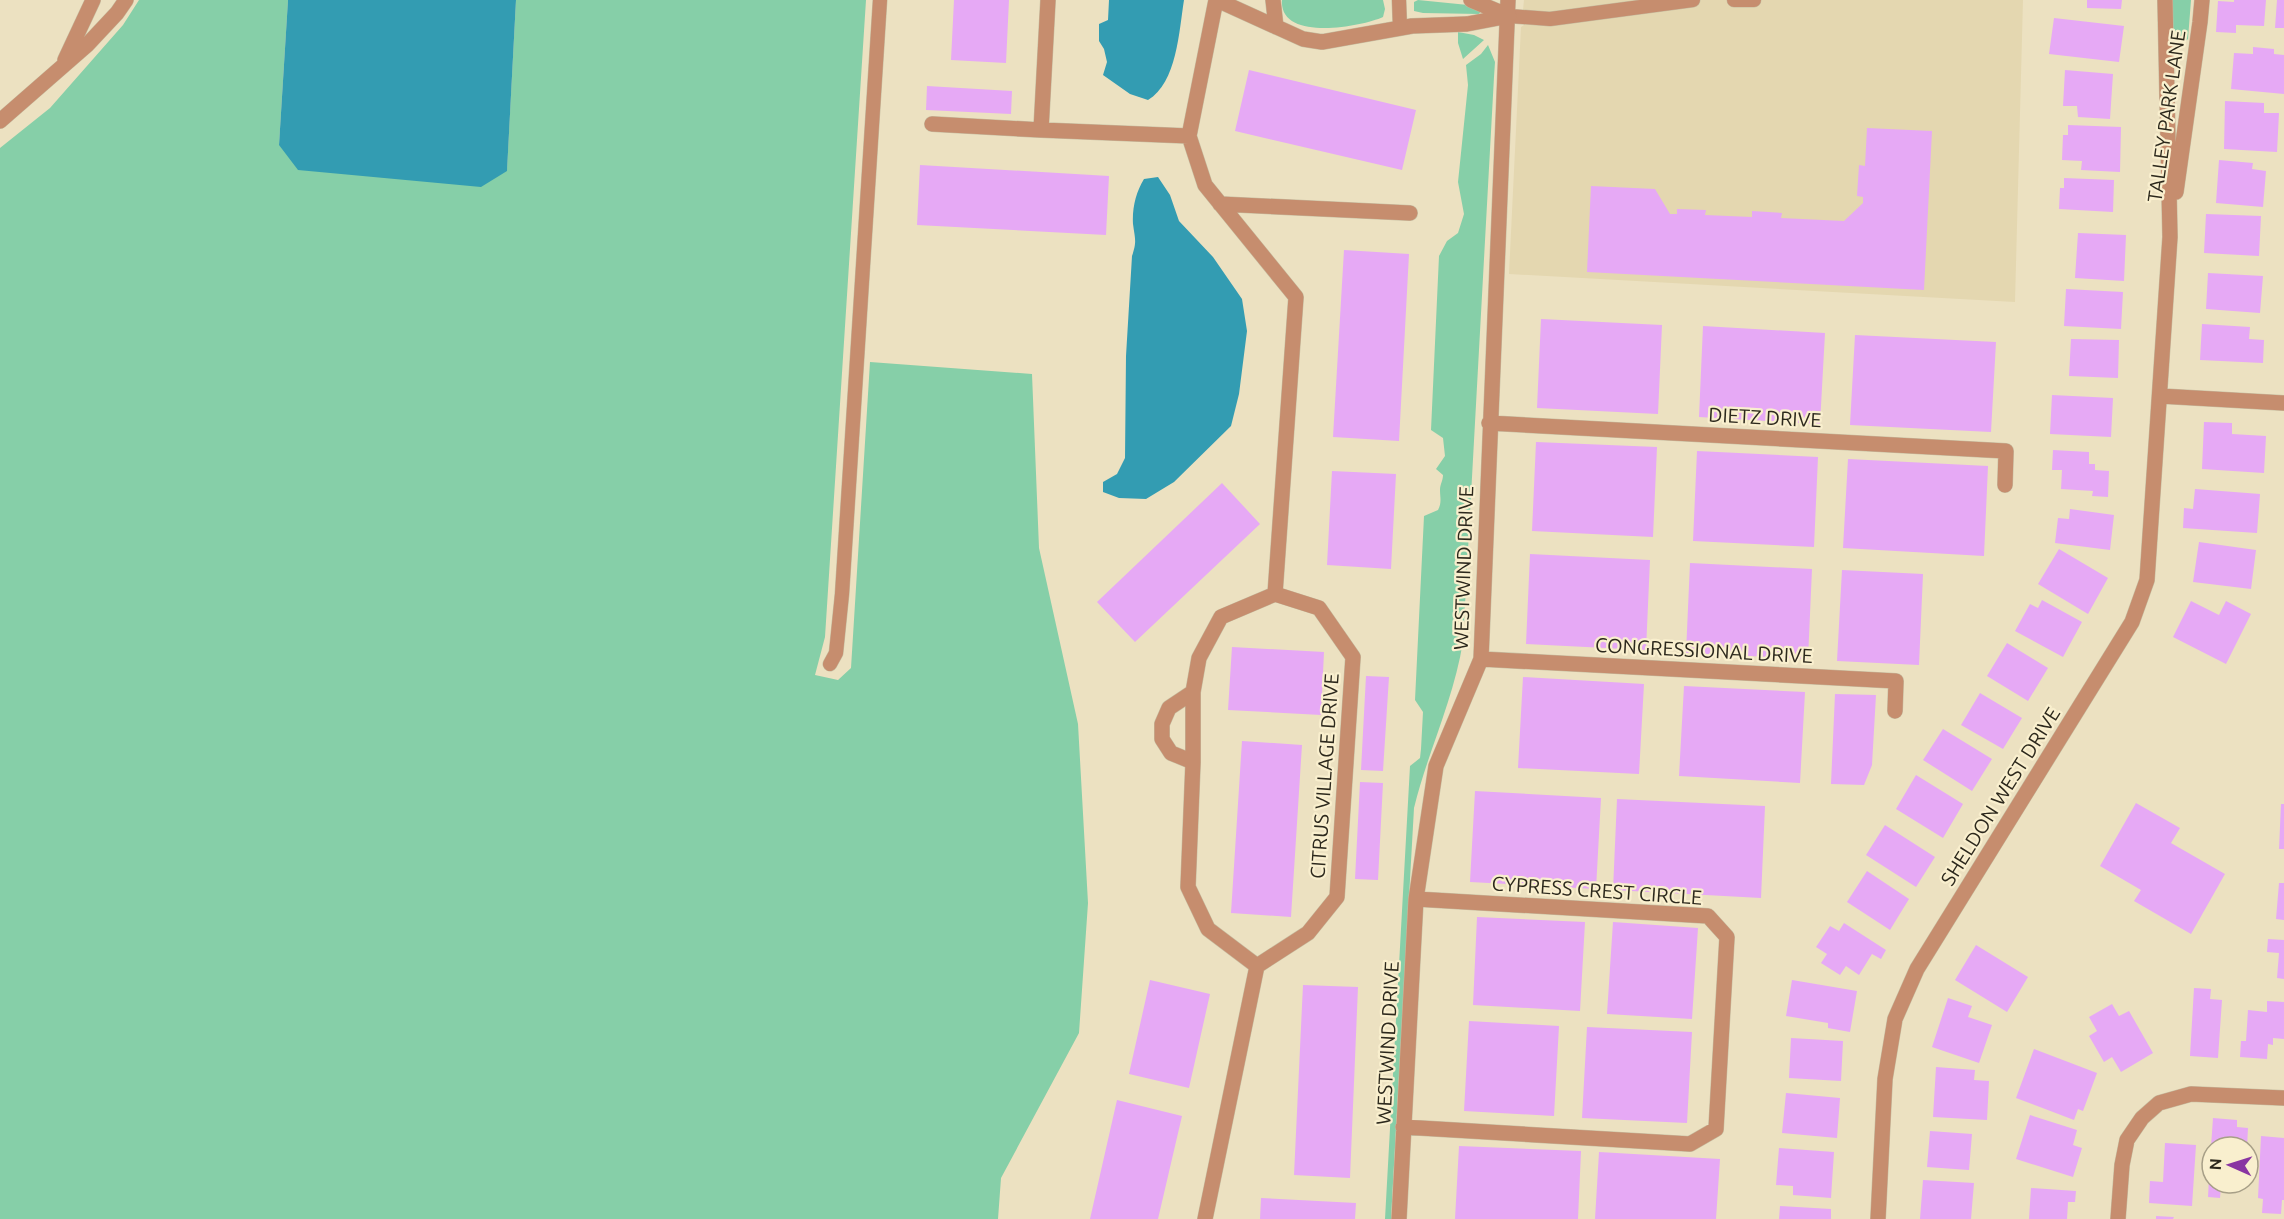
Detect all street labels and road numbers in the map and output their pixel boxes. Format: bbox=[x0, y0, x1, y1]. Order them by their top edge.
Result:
street label: TALLEY PARK LANE bbox=[2143, 29, 2189, 203]
street label: DIETZ DRIVE bbox=[1708, 403, 1822, 431]
street label: WESTWIND DRIVE bbox=[1449, 486, 1477, 650]
street label: CONGRESSIONAL DRIVE bbox=[1595, 633, 1813, 667]
street label: CITRUS VILLAGE DRIVE bbox=[1305, 672, 1343, 880]
street label: SHELDON WEST DRIVE bbox=[1936, 703, 2064, 889]
street label: CYPRESS CREST CIRCLE bbox=[1491, 871, 1703, 909]
street label: WESTWIND DRIVE bbox=[1371, 961, 1403, 1125]

